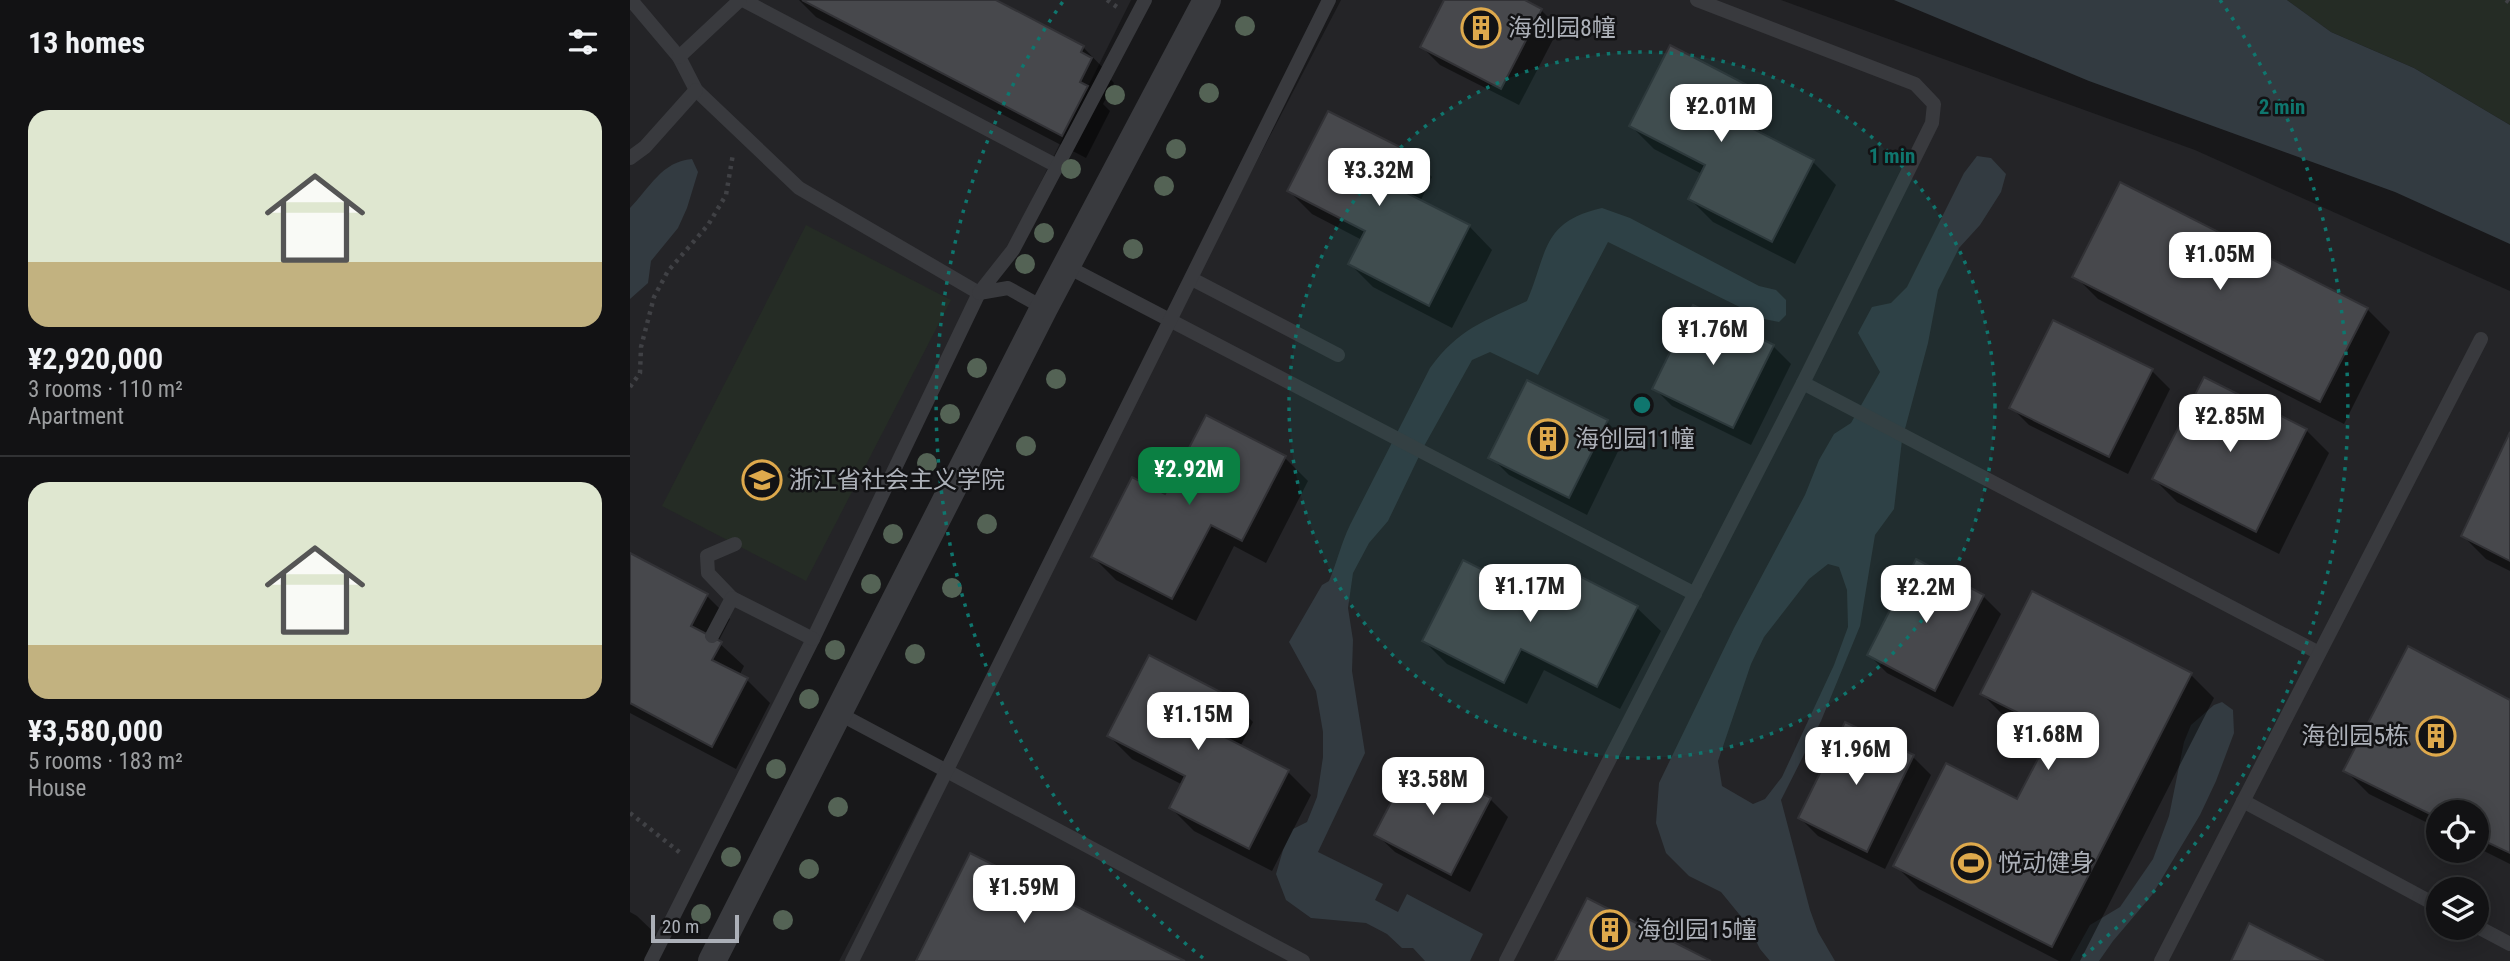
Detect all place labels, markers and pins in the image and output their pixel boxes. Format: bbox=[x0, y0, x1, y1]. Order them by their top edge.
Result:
building icon: 海创园8幢 bbox=[1460, 7, 1502, 49]
place label: 海创园8幢 bbox=[1508, 14, 1616, 42]
pin: ¥2.01M bbox=[1664, 85, 1778, 144]
pin: ¥3.32M bbox=[1322, 148, 1436, 208]
pin: ¥1.05M bbox=[2163, 232, 2277, 292]
pin: ¥1.76M bbox=[1656, 308, 1770, 367]
centre of rings bbox=[1630, 393, 1654, 417]
pin: ¥2.85M bbox=[2173, 394, 2287, 454]
building icon: 海创园11幢 bbox=[1527, 418, 1569, 460]
place label: 海创园11幢 bbox=[1575, 425, 1695, 453]
pin: ¥2.92M bbox=[1132, 448, 1246, 507]
school or university icon: 浙江省社会主义学院 bbox=[741, 459, 783, 501]
place label: 浙江省社会主义学院 bbox=[789, 466, 1005, 494]
pin: ¥1.17M bbox=[1473, 564, 1587, 624]
pin: ¥2.2M bbox=[1877, 566, 1975, 625]
pin: ¥1.15M bbox=[1141, 692, 1255, 752]
pin: ¥1.68M bbox=[1991, 712, 2105, 772]
building icon: 海创园5栋 bbox=[2415, 715, 2457, 757]
place label: 海创园5栋 bbox=[2301, 722, 2409, 750]
pin: ¥1.96M bbox=[1799, 728, 1913, 787]
pin: ¥3.58M bbox=[1376, 758, 1490, 817]
sports icon: 悦动健身 bbox=[1950, 842, 1992, 884]
place label: 悦动健身 bbox=[1998, 849, 2094, 877]
pin: ¥1.59M bbox=[967, 866, 1081, 925]
building icon: 海创园15幢 bbox=[1589, 909, 1631, 951]
place label: 海创园15幢 bbox=[1637, 916, 1757, 944]

